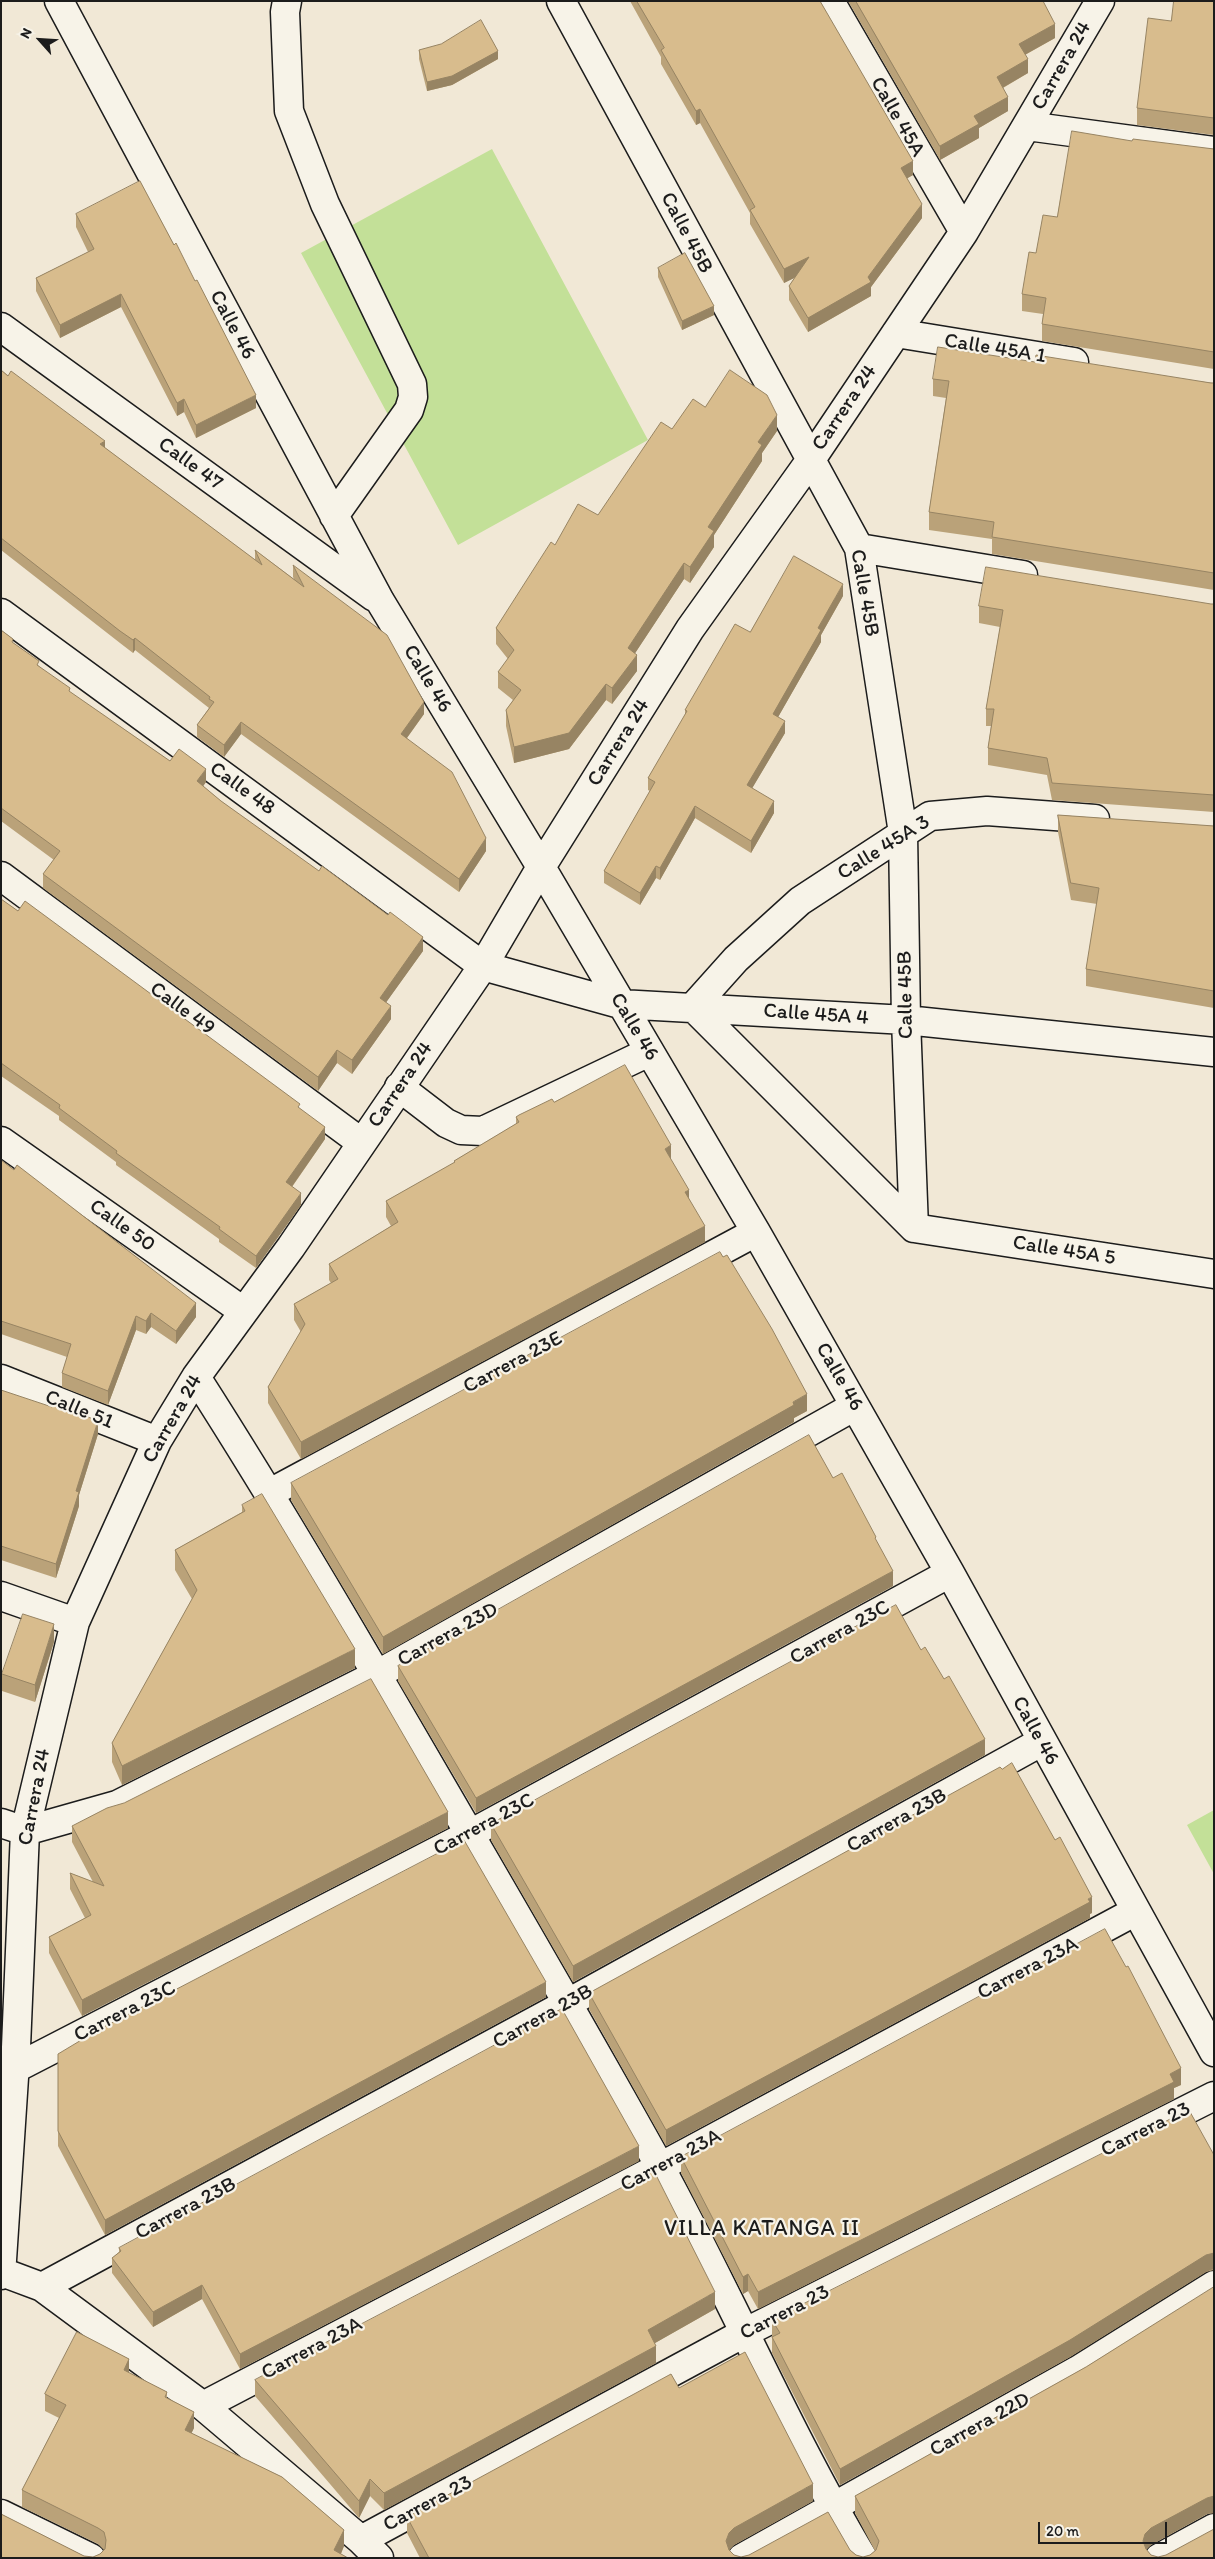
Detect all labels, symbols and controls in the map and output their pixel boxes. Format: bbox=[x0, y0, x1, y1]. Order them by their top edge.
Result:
north arrow bbox=[15, 15, 65, 65]
street label: Carrera 24 bbox=[1027, 17, 1097, 115]
text: N bbox=[16, 25, 36, 41]
street label: Calle 45A bbox=[864, 73, 930, 161]
street label: Calle 45B bbox=[654, 188, 718, 278]
street label: Calle 46 bbox=[203, 286, 261, 364]
street label: Calle 45A 1 bbox=[942, 329, 1048, 369]
street label: Carrera 24 bbox=[807, 360, 883, 456]
street label: Calle 47 bbox=[153, 432, 227, 496]
street label: Calle 45B bbox=[844, 547, 884, 639]
street label: Calle 46 bbox=[397, 640, 457, 718]
street label: Carrera 24 bbox=[582, 695, 656, 791]
street label: Calle 48 bbox=[204, 757, 280, 821]
street label: Calle 45A 3 bbox=[833, 810, 935, 886]
street label: Calle 45B bbox=[893, 951, 919, 1039]
street label: Calle 49 bbox=[144, 977, 220, 1041]
street label: Calle 46 bbox=[604, 988, 664, 1066]
street label: Calle 45A 4 bbox=[763, 999, 869, 1031]
street label: Carrera 24 bbox=[363, 1037, 439, 1133]
street label: Calle 50 bbox=[84, 1194, 160, 1258]
street label: Calle 45A 5 bbox=[1011, 1230, 1117, 1272]
street label: Carrera 23E bbox=[459, 1326, 567, 1400]
street label: Calle 46 bbox=[809, 1338, 869, 1416]
street label: Carrera 24 bbox=[138, 1370, 208, 1468]
street label: Calle 51 bbox=[41, 1385, 117, 1435]
street label: Carrera 23C bbox=[786, 1595, 894, 1671]
street label: Carrera 23D bbox=[393, 1597, 503, 1673]
street label: Calle 46 bbox=[1006, 1692, 1064, 1770]
street label: Carrera 24 bbox=[13, 1746, 57, 1848]
street label: Carrera 23B bbox=[842, 1783, 952, 1859]
street label: Carrera 23C bbox=[429, 1788, 539, 1862]
street label: Carrera 23A bbox=[973, 1932, 1083, 2006]
street label: Carrera 23C bbox=[70, 1976, 180, 2048]
street label: Carrera 23B bbox=[488, 1979, 598, 2055]
street label: Carrera 23 bbox=[1097, 2097, 1195, 2163]
street label: Carrera 23A bbox=[616, 2124, 726, 2198]
street label: Carrera 23B bbox=[131, 2172, 241, 2246]
district label: VILLA KATANGA II bbox=[662, 2216, 862, 2242]
street label: Carrera 23 bbox=[736, 2280, 834, 2346]
street label: Carrera 23A bbox=[257, 2312, 367, 2386]
street label: Carrera 22D bbox=[926, 2387, 1034, 2463]
street label: Carrera 23 bbox=[379, 2470, 477, 2538]
scale bar bbox=[1040, 2512, 1169, 2544]
text: 20 m bbox=[1046, 2522, 1079, 2540]

